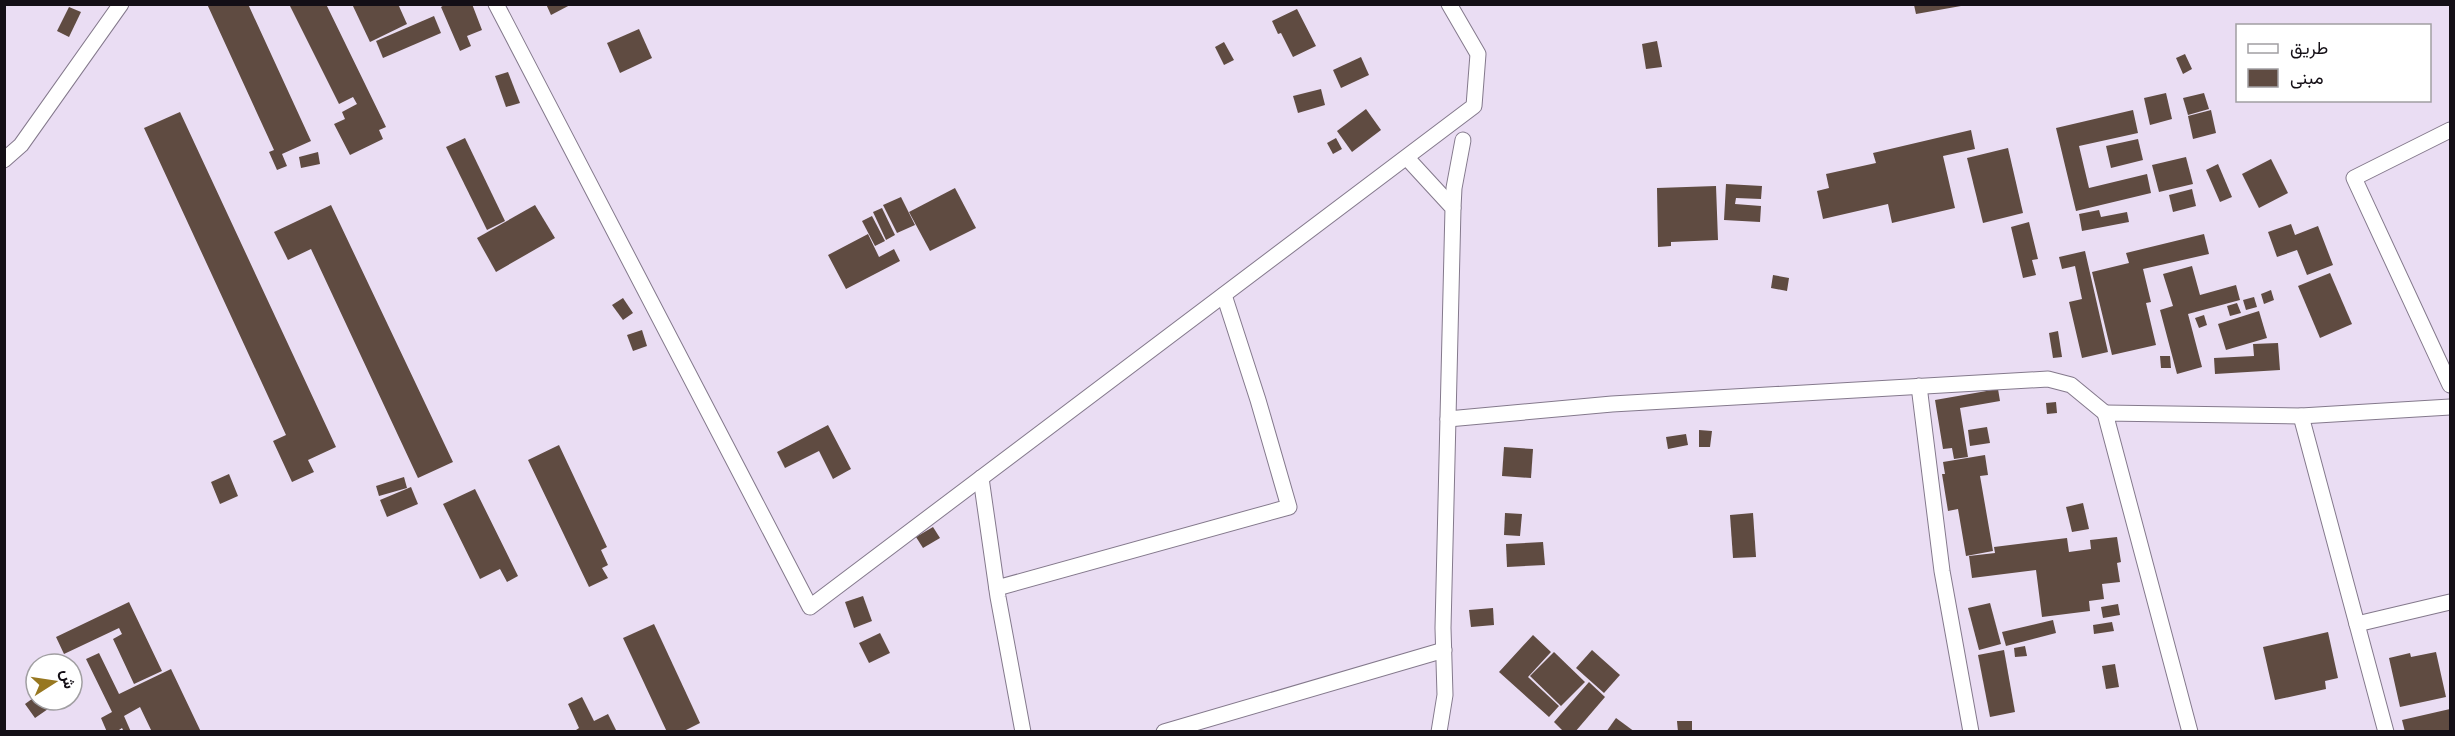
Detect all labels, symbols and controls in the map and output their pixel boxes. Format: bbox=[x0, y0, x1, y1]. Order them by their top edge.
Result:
legend bbox=[2236, 24, 2431, 102]
text: طريق bbox=[2290, 37, 2328, 59]
text: مبنى bbox=[2290, 67, 2324, 89]
north arrow bbox=[24, 652, 84, 712]
text: ش bbox=[56, 668, 79, 691]

